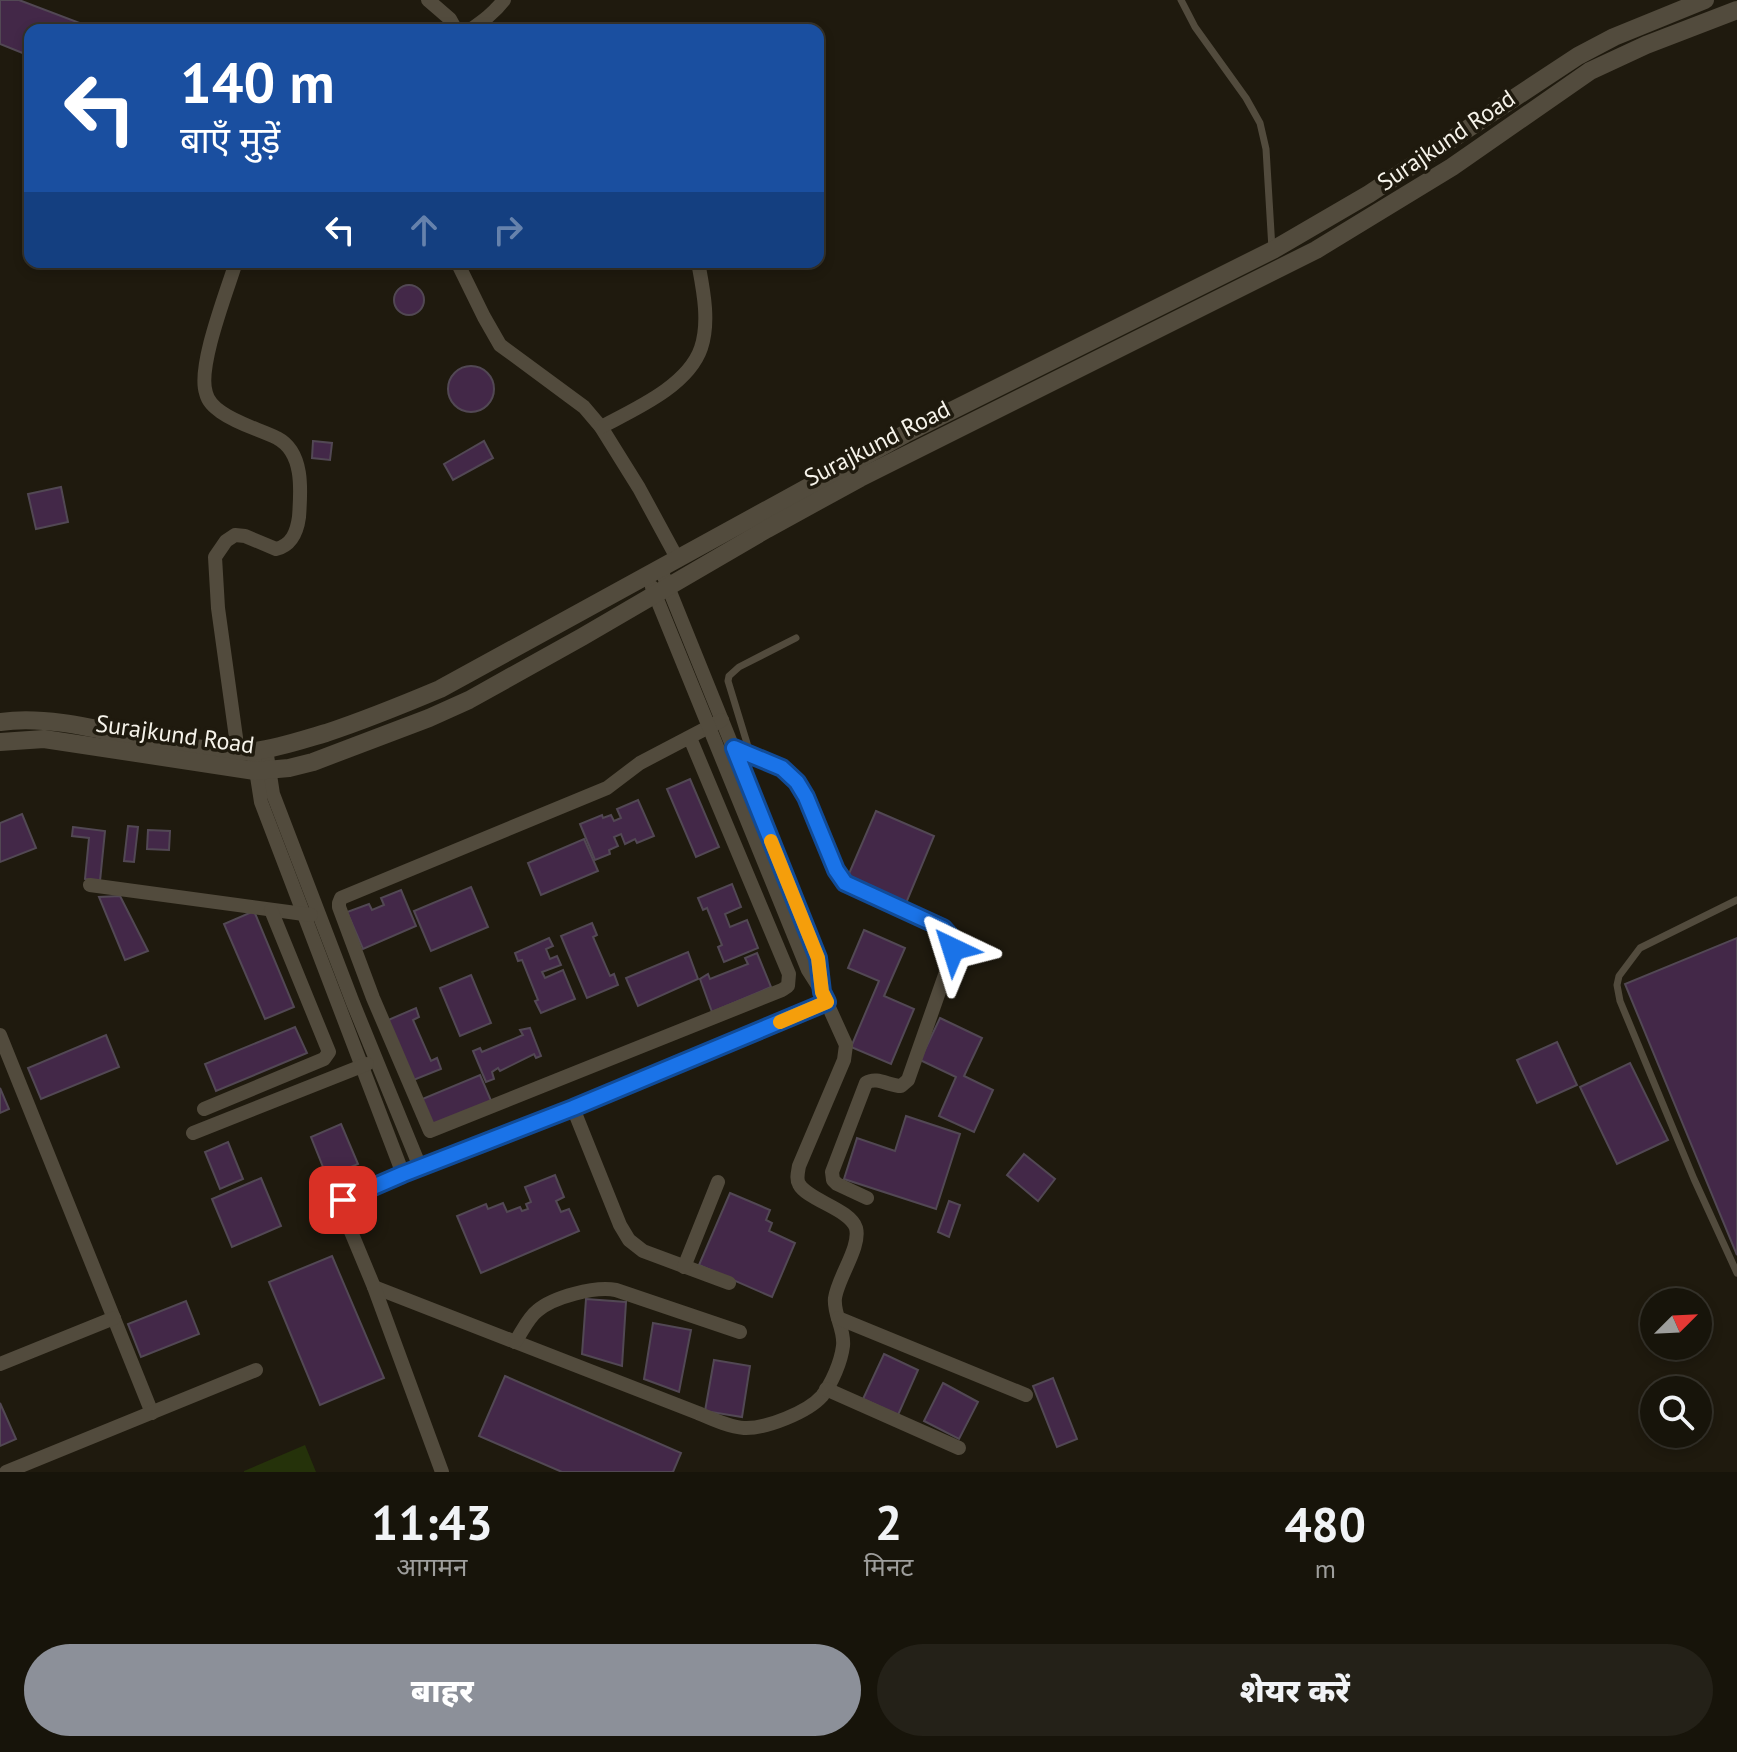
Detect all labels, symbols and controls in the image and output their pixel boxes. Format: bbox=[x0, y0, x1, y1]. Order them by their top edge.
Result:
text: 140 m bbox=[180, 46, 335, 118]
icon: left bbox=[48, 56, 152, 160]
street label: Surajkund Road bbox=[1371, 82, 1521, 198]
text: बाएँ मुड़ें bbox=[180, 116, 280, 163]
icon: left bbox=[318, 208, 362, 252]
icon: ahead bbox=[402, 208, 446, 252]
icon: right bbox=[486, 208, 530, 252]
street label: Surajkund Road bbox=[799, 393, 955, 493]
street label: Surajkund Road bbox=[94, 708, 256, 760]
position arrow bbox=[911, 907, 995, 991]
pin bbox=[309, 1166, 377, 1234]
icon: arrive bbox=[321, 1178, 365, 1222]
north arrow bbox=[1640, 1288, 1712, 1360]
map controls bbox=[1640, 1288, 1712, 1448]
button: search bbox=[1640, 1376, 1712, 1448]
text: 11:43 bbox=[371, 1491, 493, 1553]
text: 2 bbox=[875, 1491, 902, 1553]
text: 480 bbox=[1284, 1493, 1366, 1555]
text: आगमन bbox=[396, 1550, 467, 1583]
text: मिनट bbox=[864, 1550, 913, 1583]
text: m bbox=[1315, 1552, 1336, 1585]
button: बाहर bbox=[24, 1644, 861, 1736]
button: शेयर करें bbox=[877, 1644, 1713, 1736]

